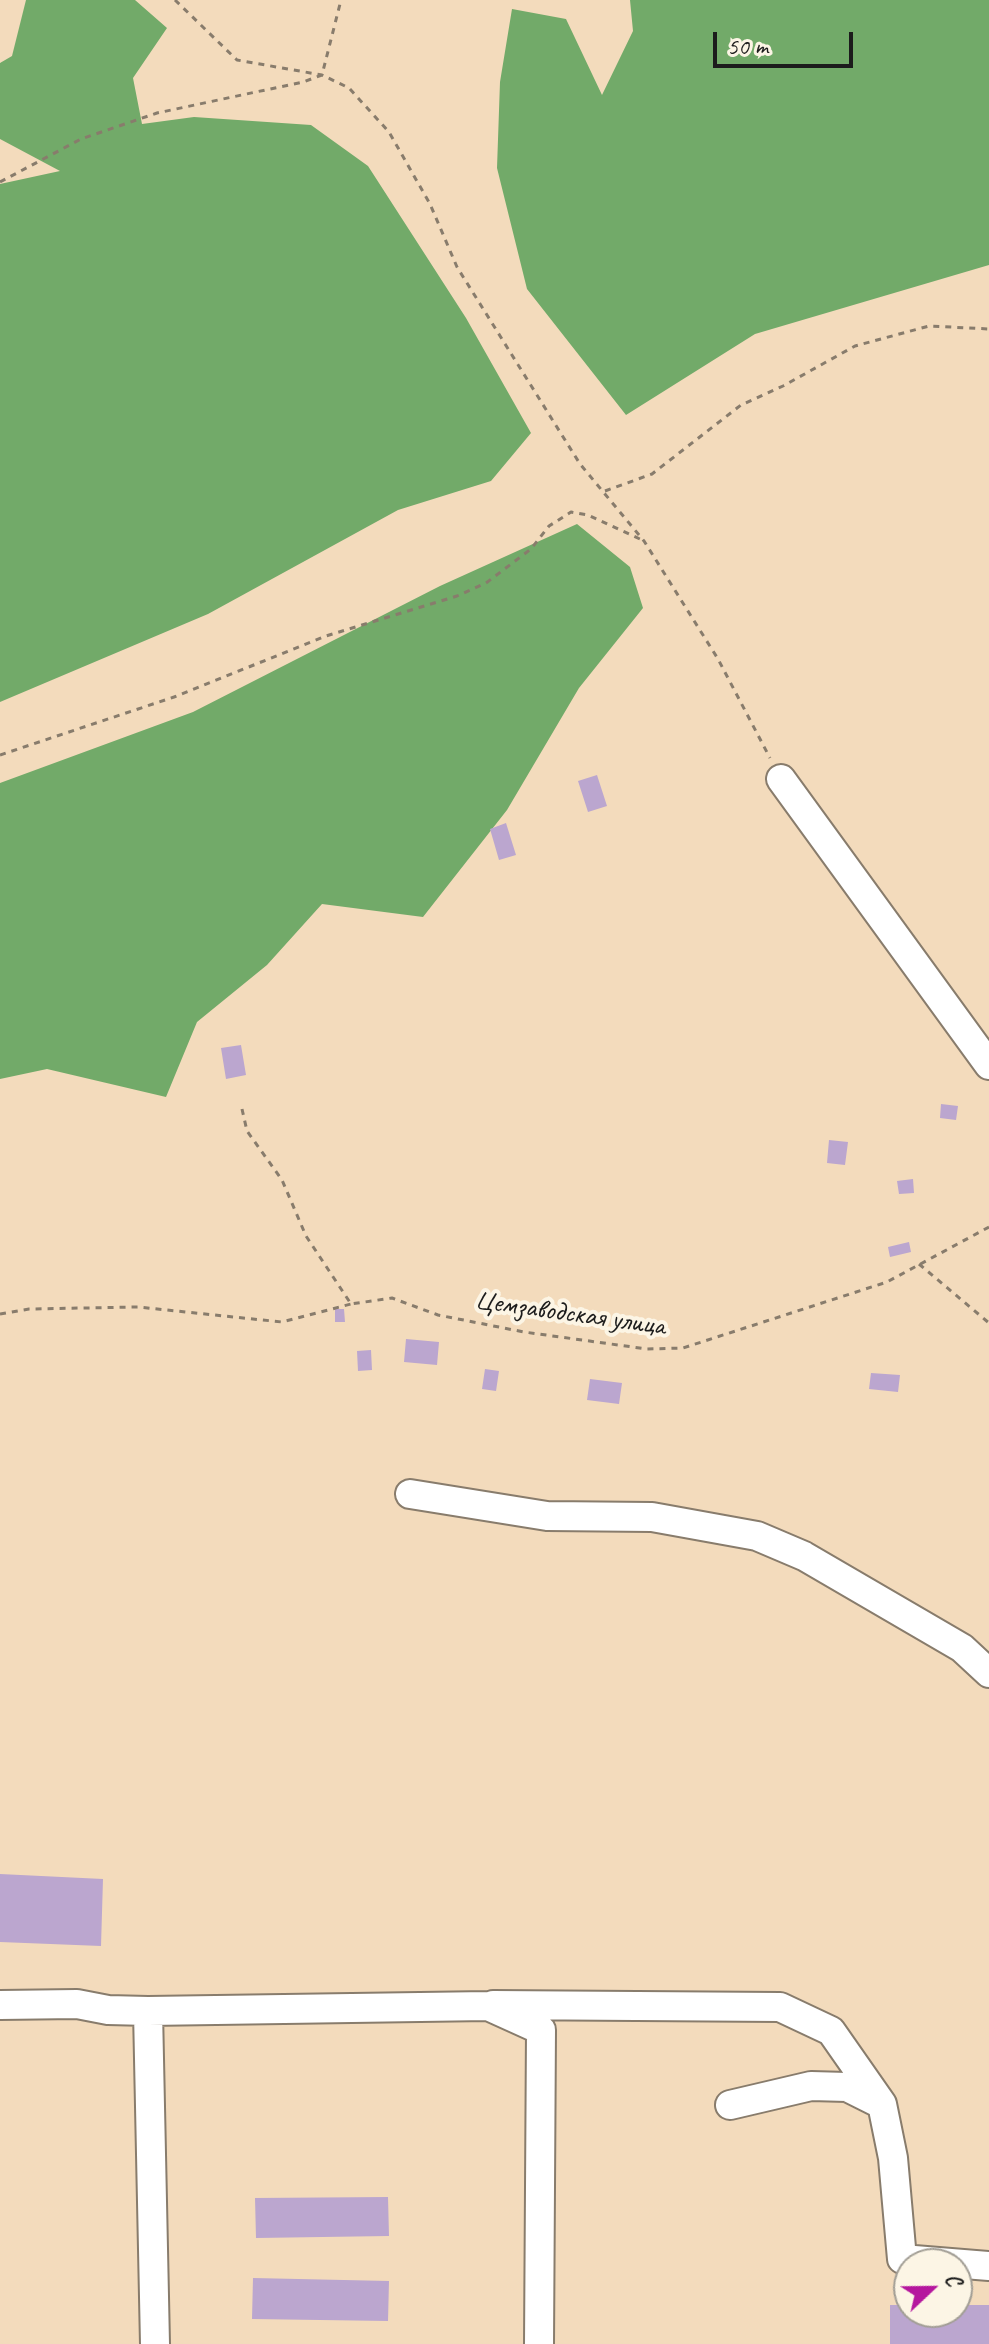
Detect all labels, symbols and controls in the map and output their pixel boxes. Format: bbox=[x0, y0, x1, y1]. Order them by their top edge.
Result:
scale bar bbox=[717, 16, 857, 66]
text: 50 m bbox=[727, 31, 768, 61]
street label: Цемзаводская улица bbox=[473, 1284, 667, 1344]
north arrow bbox=[893, 2248, 973, 2328]
text: С bbox=[938, 2270, 968, 2290]

